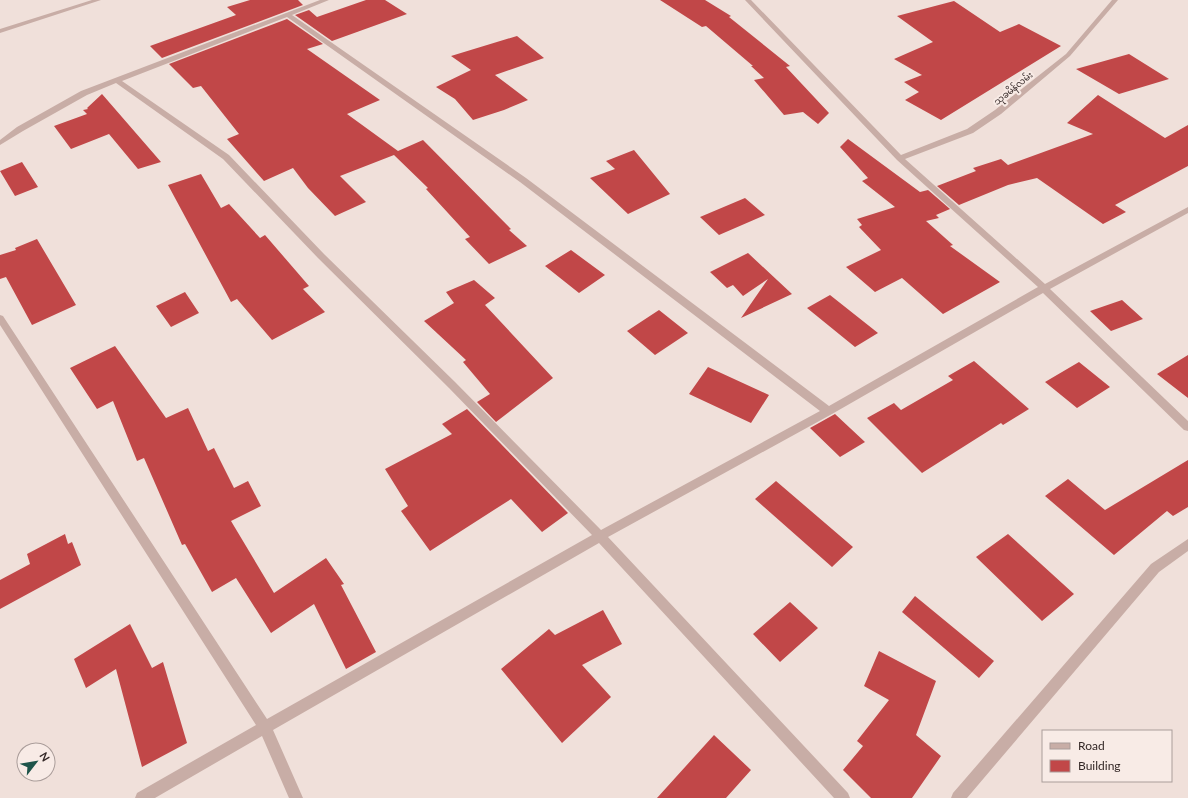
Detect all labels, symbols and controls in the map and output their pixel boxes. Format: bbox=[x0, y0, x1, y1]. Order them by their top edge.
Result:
street label: သုခမိန်လမ်း bbox=[991, 68, 1036, 109]
legend bbox=[1042, 730, 1172, 782]
text: Road bbox=[1078, 738, 1105, 753]
north arrow bbox=[16, 742, 56, 782]
text: N bbox=[37, 750, 53, 764]
text: Building bbox=[1078, 758, 1121, 773]

